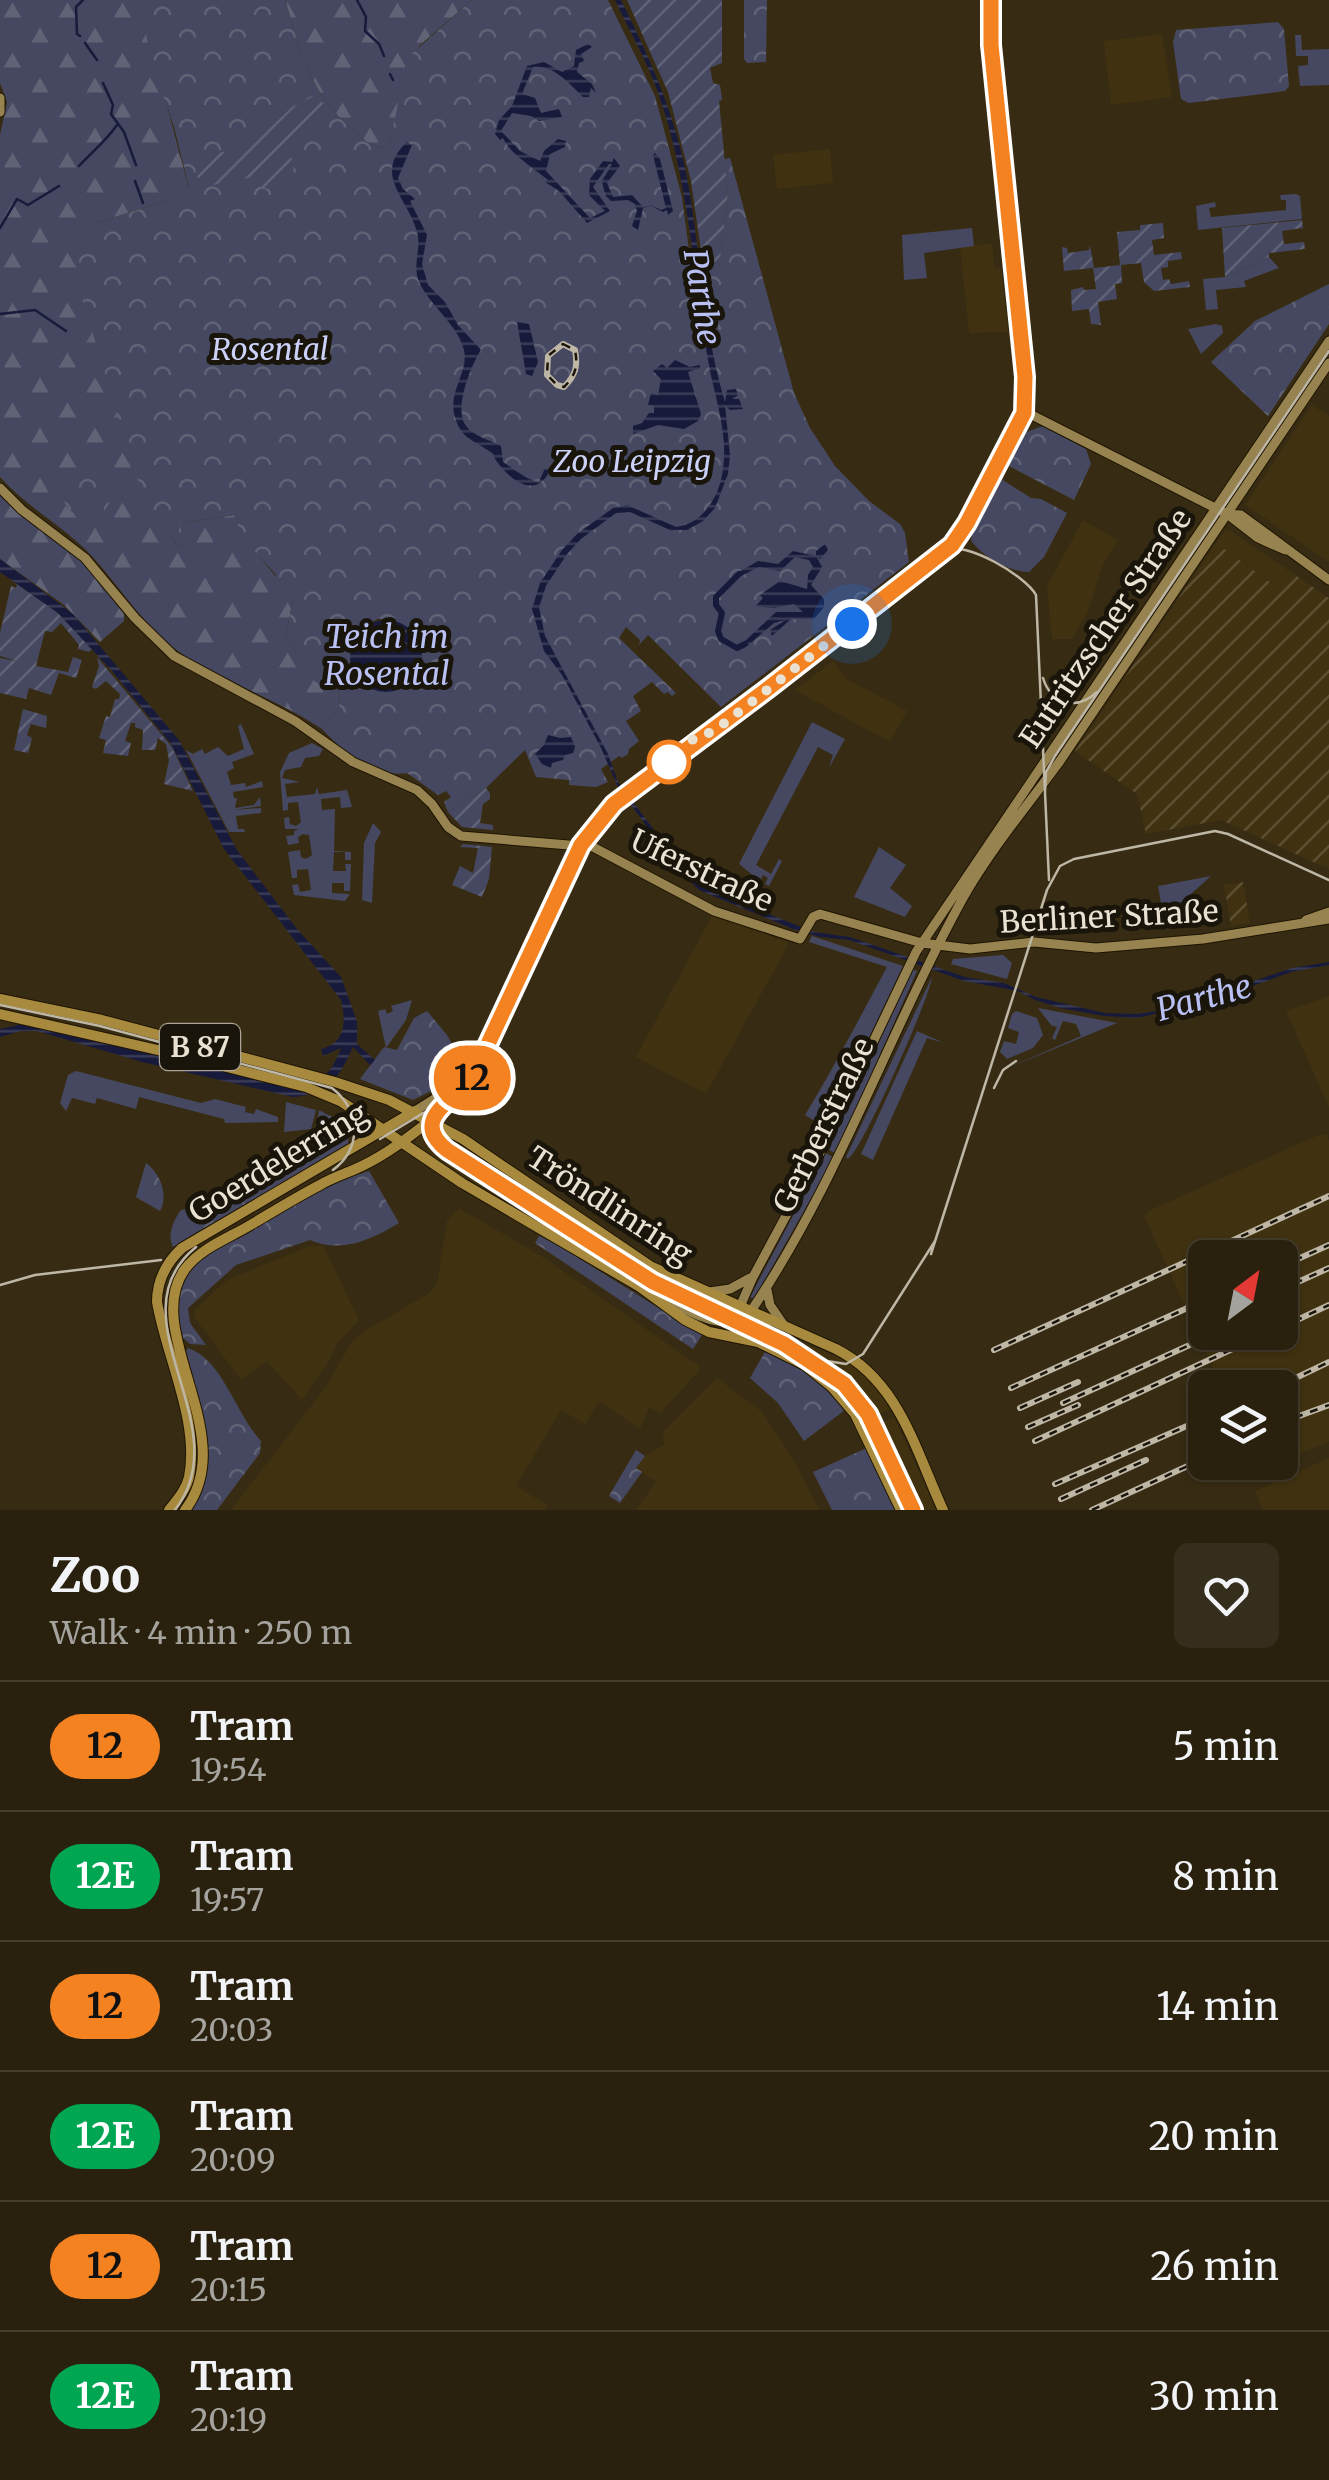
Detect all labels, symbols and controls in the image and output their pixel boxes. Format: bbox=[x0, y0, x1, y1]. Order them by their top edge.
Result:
water label: Parthe bbox=[675, 246, 729, 348]
park label: Rosental bbox=[211, 330, 329, 368]
park label: Zoo Leipzig bbox=[552, 442, 711, 480]
street label: Eutritzscher Straße bbox=[1011, 501, 1199, 755]
your location bbox=[827, 599, 877, 649]
water label: Teich im Rosental bbox=[324, 617, 450, 694]
unlabelled marker bbox=[648, 741, 690, 783]
street label: Uferstraße bbox=[625, 820, 779, 920]
street label: Berliner Straße bbox=[999, 891, 1219, 941]
water label: Parthe bbox=[1152, 966, 1256, 1030]
road number: B 87 bbox=[160, 1024, 240, 1070]
street label: Gerberstraße bbox=[764, 1031, 882, 1219]
line badge: 12 bbox=[427, 1046, 517, 1110]
text: 12 bbox=[454, 1056, 490, 1100]
street label: Goerdelerring bbox=[181, 1094, 375, 1230]
street label: Tröndlinring bbox=[520, 1138, 700, 1272]
north arrow bbox=[1188, 1240, 1298, 1350]
map controls bbox=[1188, 1240, 1298, 1480]
button: layers bbox=[1188, 1370, 1298, 1480]
button: heart bbox=[1174, 1543, 1279, 1648]
text: Zoo bbox=[50, 1545, 140, 1605]
text: Walk · 4 min · 250 m bbox=[50, 1613, 352, 1653]
text: Tram bbox=[190, 1703, 294, 1750]
text: 5 min bbox=[1173, 1723, 1279, 1770]
text: 12 bbox=[87, 1724, 123, 1768]
text: 19:54 bbox=[190, 1750, 267, 1790]
text: Tram bbox=[190, 1833, 294, 1880]
text: 8 min bbox=[1172, 1853, 1279, 1900]
text: 12E bbox=[75, 1854, 135, 1898]
text: 19:57 bbox=[190, 1880, 264, 1920]
text: Tram bbox=[190, 1963, 294, 2010]
text: 14 min bbox=[1156, 1983, 1279, 2030]
text: 12 bbox=[87, 1984, 123, 2028]
text: 20:03 bbox=[190, 2010, 273, 2050]
text: Tram bbox=[190, 2093, 294, 2140]
text: 20 min bbox=[1149, 2113, 1279, 2160]
text: 12E bbox=[75, 2114, 135, 2158]
text: 20:09 bbox=[190, 2140, 276, 2180]
text: Tram bbox=[190, 2223, 294, 2270]
text: 26 min bbox=[1150, 2243, 1279, 2290]
text: 12 bbox=[87, 2244, 123, 2288]
text: 20:15 bbox=[190, 2270, 267, 2310]
text: Tram bbox=[190, 2353, 294, 2400]
text: 30 min bbox=[1149, 2373, 1279, 2420]
text: 12E bbox=[75, 2374, 135, 2418]
text: 20:19 bbox=[190, 2400, 267, 2440]

